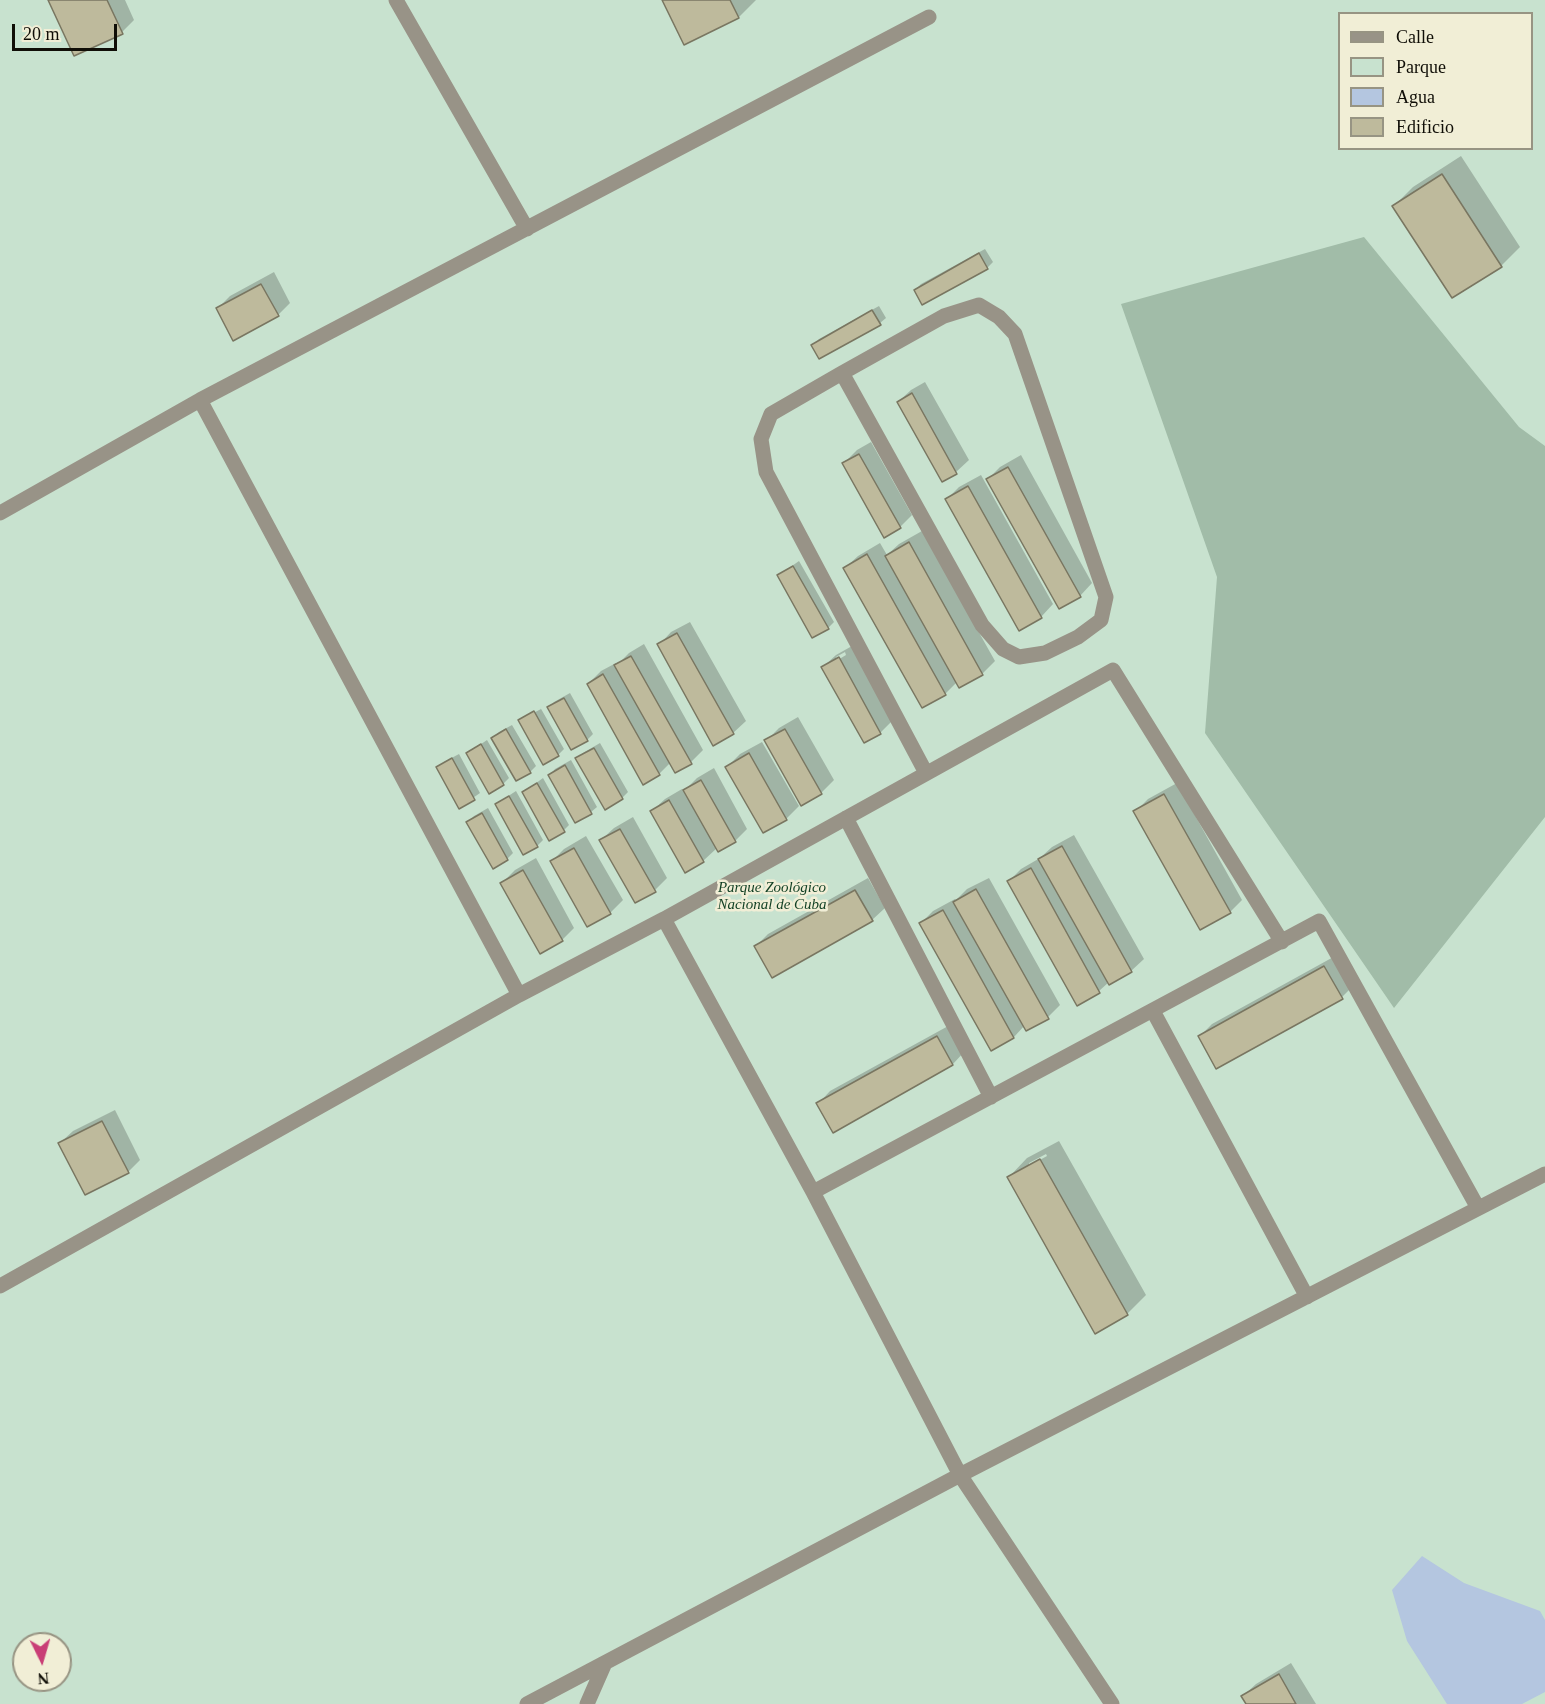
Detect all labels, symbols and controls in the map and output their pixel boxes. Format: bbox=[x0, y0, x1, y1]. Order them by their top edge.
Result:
scale bar bbox=[15, 12, 120, 50]
legend bbox=[1338, 12, 1533, 150]
text: 20 m bbox=[23, 24, 60, 44]
text: Calle bbox=[1396, 27, 1434, 47]
text: Parque bbox=[1396, 57, 1446, 77]
text: Agua bbox=[1396, 87, 1435, 107]
text: Edificio bbox=[1396, 117, 1454, 137]
park label: Parque Zoológico Nacional de Cuba bbox=[717, 879, 827, 914]
north arrow bbox=[12, 1632, 72, 1692]
text: N bbox=[37, 1669, 50, 1687]

